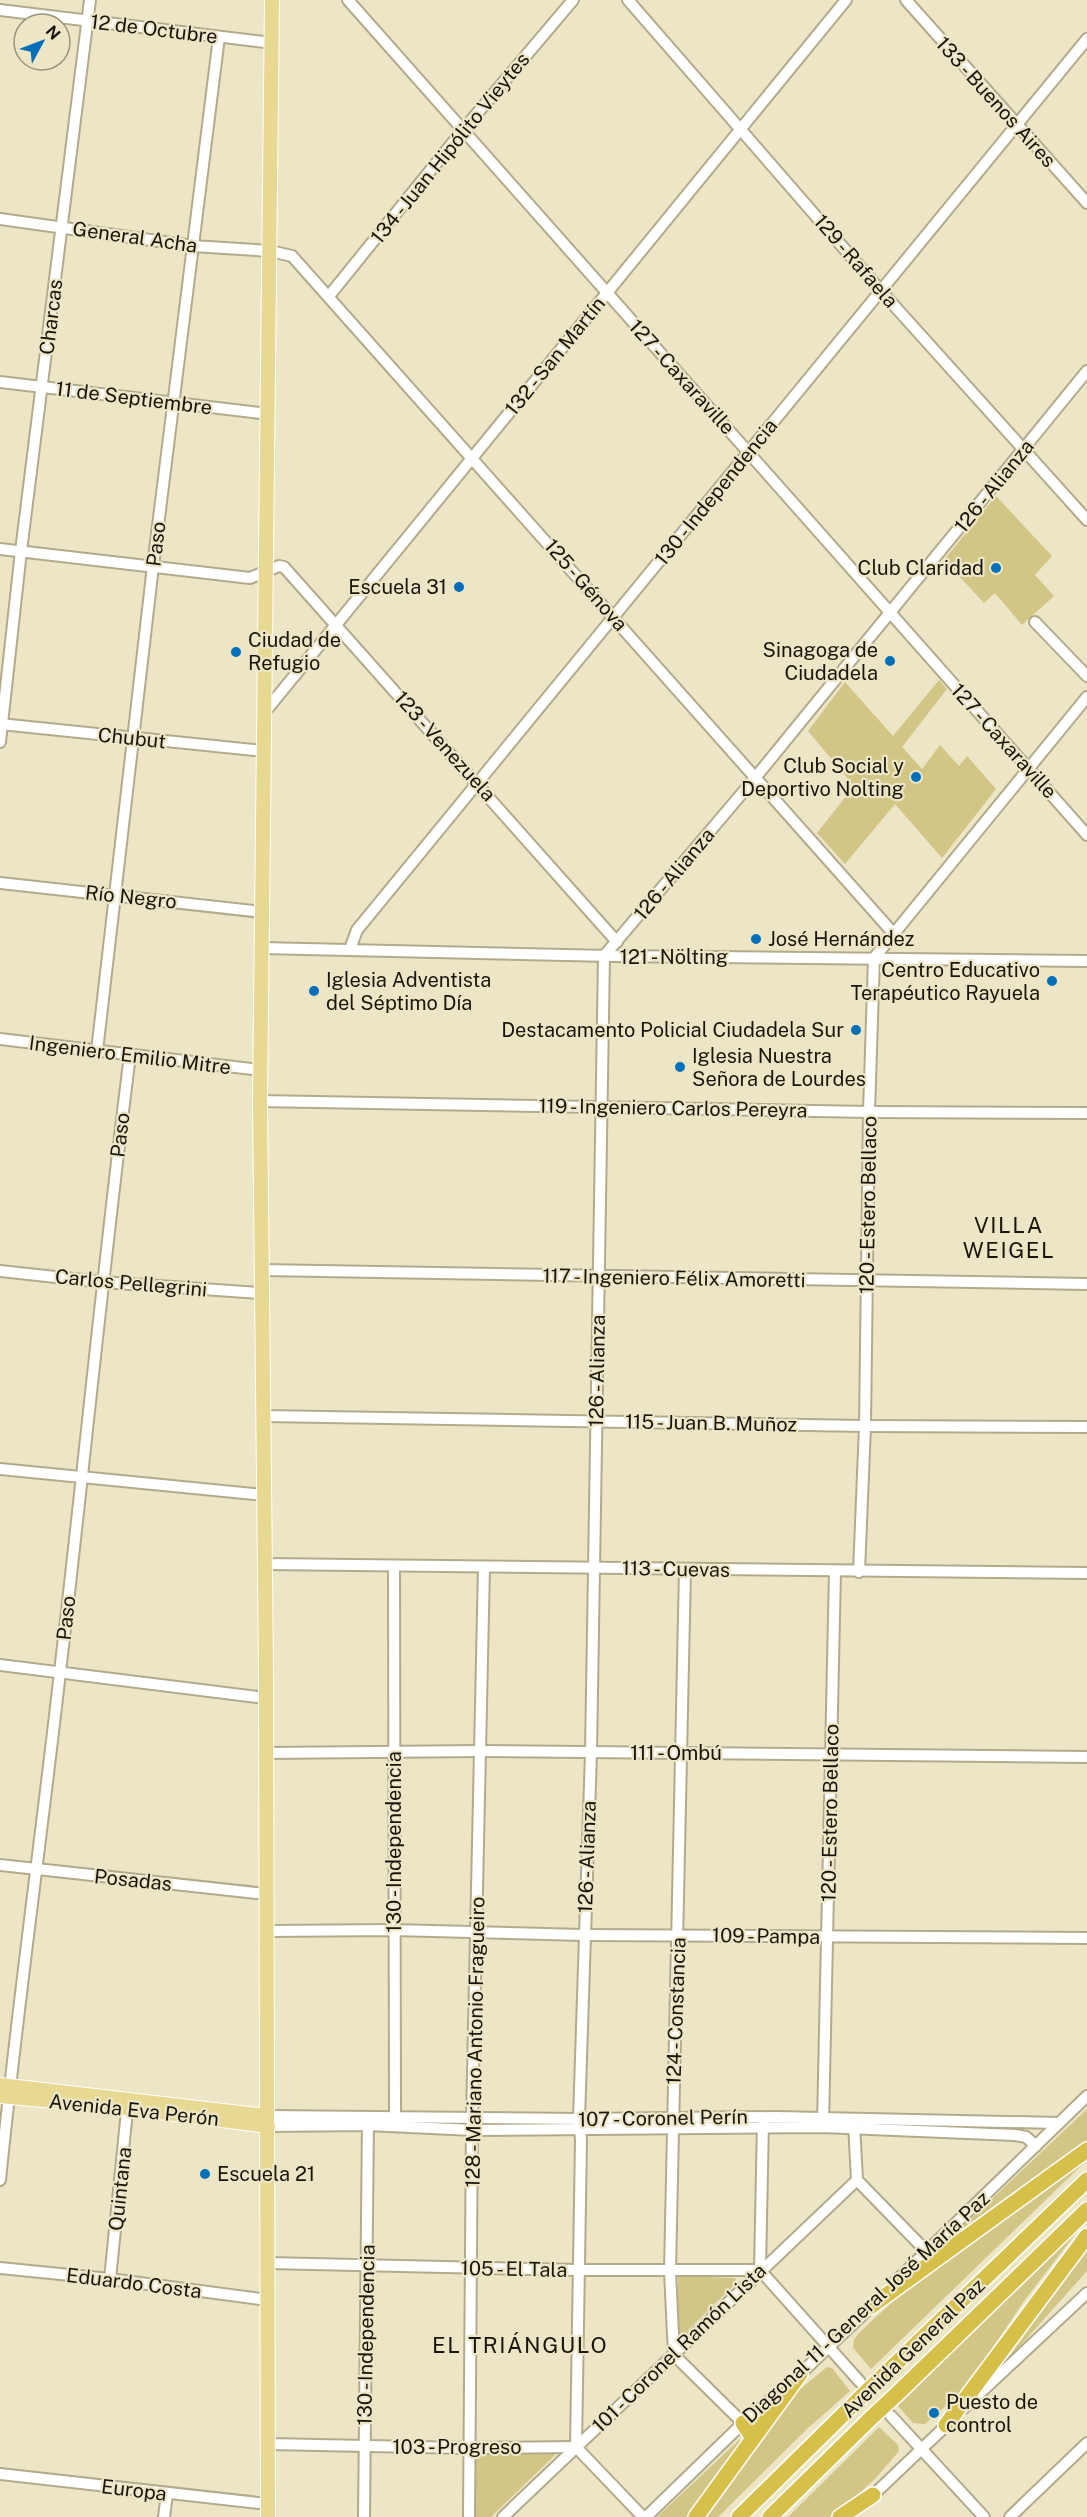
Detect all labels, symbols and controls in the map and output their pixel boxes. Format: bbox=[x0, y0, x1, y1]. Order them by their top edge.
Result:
street label: 12 de Octubre bbox=[89, 9, 219, 49]
north arrow bbox=[12, 12, 72, 72]
text: N bbox=[42, 22, 64, 43]
street label: 133 - Buenos Aires bbox=[931, 32, 1061, 172]
street label: 134 - Juan Hipólito Vieytes bbox=[366, 48, 534, 248]
street label: 129 - Rafaela bbox=[809, 209, 903, 313]
street label: General Acha bbox=[71, 216, 199, 258]
street label: Charcas bbox=[34, 278, 68, 356]
street label: 132 - San Martín bbox=[500, 292, 610, 420]
street label: 127 - Caxaraville bbox=[624, 315, 740, 439]
street label: 11 de Septiembre bbox=[54, 377, 214, 419]
street label: 130 - Independencia bbox=[650, 414, 782, 570]
street label: 126 - Alianza bbox=[949, 435, 1039, 537]
street label: Paso bbox=[141, 520, 171, 568]
street label: 125 - Génova bbox=[539, 534, 633, 636]
place label: Club Claridad bbox=[858, 556, 984, 580]
marker: Club Claridad bbox=[989, 561, 1003, 575]
place label: Escuela 31 bbox=[348, 575, 447, 599]
marker: Escuela 31 bbox=[452, 580, 466, 594]
place label: Ciudad de Refugio bbox=[248, 628, 341, 675]
place label: Sinagoga de Ciudadela bbox=[763, 638, 878, 685]
marker: Ciudad de Refugio bbox=[229, 645, 243, 659]
marker: Sinagoga de Ciudadela bbox=[883, 654, 897, 668]
street label: 127 - Caxaraville bbox=[946, 679, 1062, 803]
street label: 123 - Venezuela bbox=[389, 686, 501, 806]
street label: Chubut bbox=[97, 722, 167, 754]
place label: Club Social y Deportivo Nolting bbox=[741, 754, 904, 801]
marker: Club Social y Deportivo Nolting bbox=[909, 770, 923, 784]
street label: 126 - Alianza bbox=[629, 823, 719, 925]
street label: Río Negro bbox=[84, 880, 178, 914]
place label: José Hernández bbox=[768, 927, 914, 951]
marker: José Hernández bbox=[749, 932, 763, 946]
street label: 121 - Nölting bbox=[620, 945, 728, 969]
place label: Centro Educativo Terapéutico Rayuela bbox=[851, 958, 1040, 1005]
place label: Iglesia Adventista del Séptimo Día bbox=[326, 968, 491, 1015]
marker: Centro Educativo Terapéutico Rayuela bbox=[1045, 974, 1059, 988]
marker: Iglesia Adventista del Séptimo Día bbox=[307, 984, 321, 998]
place label: Destacamento Policial Ciudadela Sur bbox=[501, 1018, 844, 1042]
marker: Destacamento Policial Ciudadela Sur bbox=[849, 1023, 863, 1037]
street label: Ingeniero Emilio Mitre bbox=[28, 1031, 232, 1079]
place label: Iglesia Nuestra Señora de Lourdes bbox=[692, 1044, 866, 1091]
marker: Iglesia Nuestra Señora de Lourdes bbox=[673, 1060, 687, 1074]
street label: 119 - Ingeniero Carlos Pereyra bbox=[538, 1094, 808, 1122]
street label: Paso bbox=[105, 1111, 135, 1159]
street label: 120 - Estero Bellaco bbox=[854, 1116, 882, 1294]
district label: VILLA WEIGEL bbox=[963, 1212, 1055, 1263]
street label: Carlos Pellegrini bbox=[54, 1264, 208, 1302]
street label: 117 - Ingeniero Félix Amoretti bbox=[542, 1264, 806, 1292]
street label: 126 - Alianza bbox=[584, 1314, 610, 1428]
street label: 115 - Juan B. Muñoz bbox=[625, 1410, 797, 1436]
street label: 113 - Cuevas bbox=[622, 1556, 730, 1582]
street label: Paso bbox=[52, 1594, 80, 1642]
street label: 120 - Estero Bellaco bbox=[816, 1724, 844, 1902]
street label: 111 - Ombú bbox=[630, 1741, 722, 1765]
street label: 130 - Independencia bbox=[382, 1751, 406, 1933]
street label: 126 - Alianza bbox=[573, 1800, 601, 1914]
street label: Posadas bbox=[93, 1864, 173, 1896]
street label: 128 - Mariano Antonio Fragueiro bbox=[460, 1896, 490, 2188]
street label: 109 - Pampa bbox=[712, 1923, 820, 1949]
street label: 124 - Constancia bbox=[661, 1937, 691, 2085]
street label: Avenida Eva Perón bbox=[48, 2089, 220, 2131]
street label: 107 - Coronel Perín bbox=[578, 2105, 748, 2131]
street label: Quintana bbox=[104, 2146, 136, 2232]
place label: Escuela 21 bbox=[217, 2162, 315, 2186]
marker: Escuela 21 bbox=[198, 2167, 212, 2181]
street label: Diagonal 11 - General José María Paz bbox=[738, 2186, 994, 2428]
street label: 130 - Independencia bbox=[352, 2244, 380, 2426]
street label: 105 - El Tala bbox=[460, 2256, 568, 2282]
street label: 101 - Coronel Ramón Lista bbox=[587, 2259, 771, 2437]
street label: Eduardo Costa bbox=[65, 2263, 203, 2303]
street label: Avenida General Paz bbox=[836, 2273, 990, 2423]
district label: EL TRIÁNGULO bbox=[432, 2332, 608, 2358]
place label: Puesto de control bbox=[946, 2390, 1038, 2437]
marker: Puesto de control bbox=[927, 2406, 941, 2420]
street label: 103 - Progreso bbox=[392, 2435, 522, 2459]
street label: Europa bbox=[100, 2474, 168, 2506]

